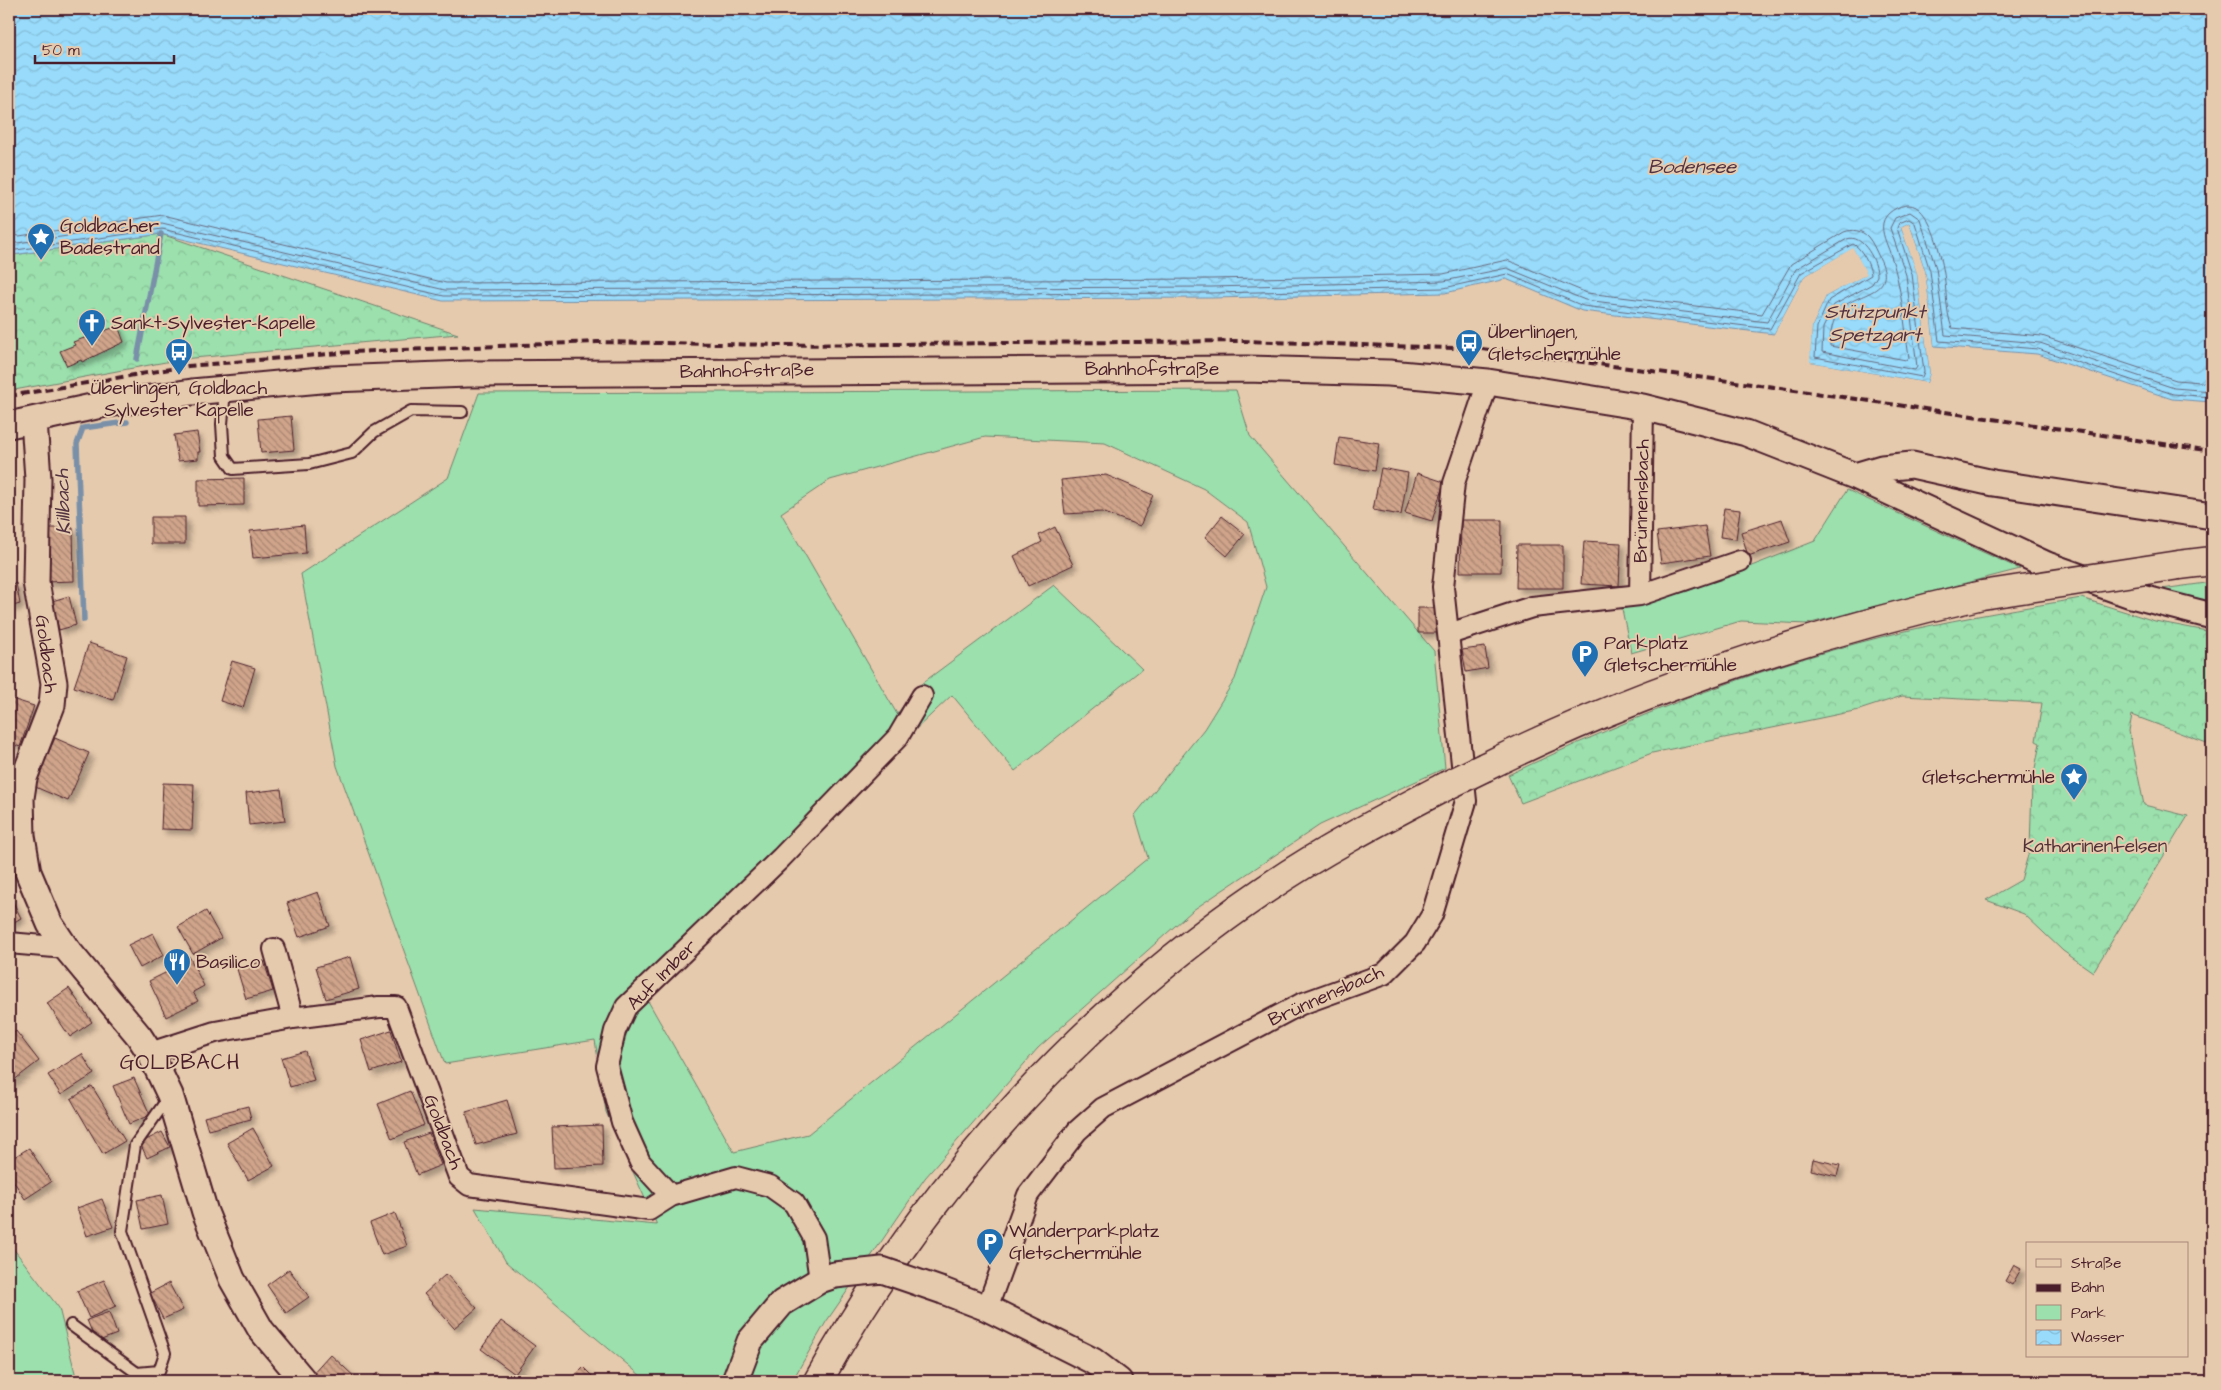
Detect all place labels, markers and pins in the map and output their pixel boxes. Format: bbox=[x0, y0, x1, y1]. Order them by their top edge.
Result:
place label: Goldbacher Badestrand bbox=[60, 213, 160, 262]
place icon: Goldbacher Badestrand bbox=[26, 222, 56, 261]
church icon: Sankt-Sylvester-Kapelle bbox=[77, 308, 107, 347]
place label: Sankt-Sylvester-Kapelle bbox=[111, 310, 316, 338]
place label: Überlingen, Gletschermühle bbox=[1488, 319, 1621, 368]
bus stop icon: Überlingen, Gletschermühle bbox=[1454, 328, 1484, 367]
bus stop icon: Überlingen, Goldbach Sylvester Kapelle bbox=[164, 337, 194, 376]
place label: Überlingen, Goldbach Sylvester Kapelle bbox=[91, 375, 268, 425]
place label: Parkplatz Gletschermühle bbox=[1604, 630, 1737, 679]
parking icon: Parkplatz Gletschermühle bbox=[1570, 639, 1600, 678]
place icon: Gletschermühle bbox=[2059, 762, 2089, 801]
place label: Gletschermühle bbox=[1922, 764, 2055, 791]
restaurant icon: Basilico bbox=[162, 947, 192, 986]
place label: Basilico bbox=[196, 949, 260, 976]
place label: Wanderparkplatz Gletschermühle bbox=[1009, 1218, 1160, 1267]
parking icon: Wanderparkplatz Gletschermühle bbox=[975, 1227, 1005, 1266]

